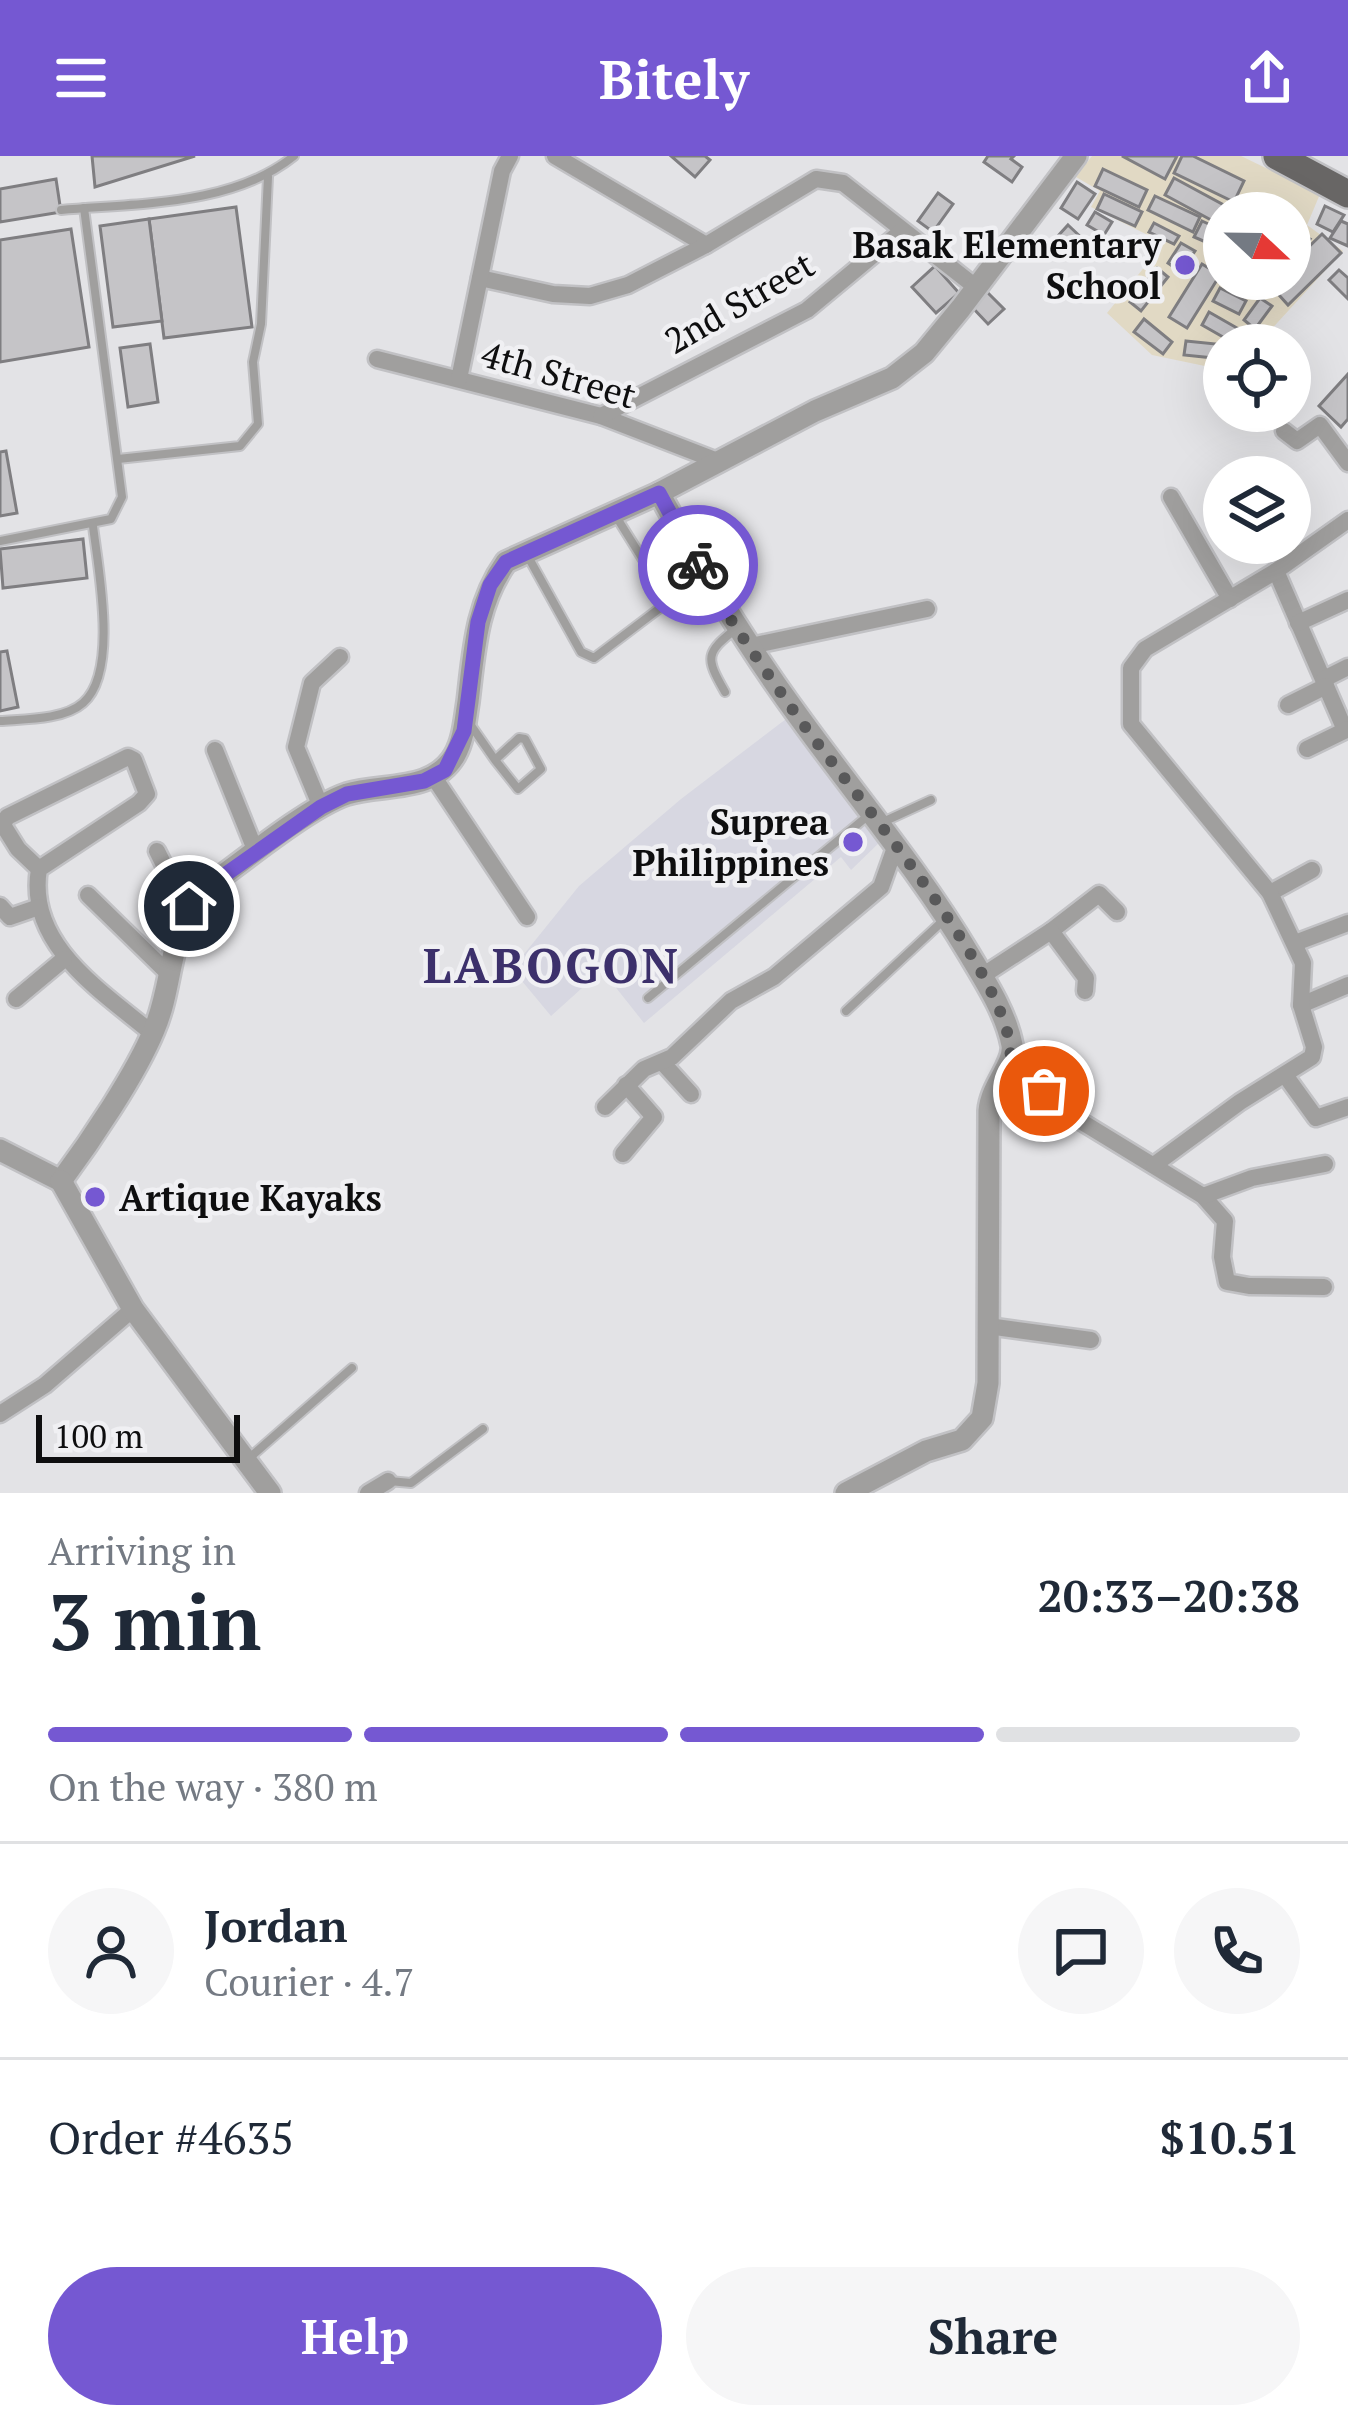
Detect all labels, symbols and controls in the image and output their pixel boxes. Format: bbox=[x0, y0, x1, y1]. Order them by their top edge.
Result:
text: Bitely bbox=[599, 43, 749, 114]
icon: menu bbox=[48, 45, 114, 111]
icon: share bbox=[1234, 45, 1300, 111]
north arrow bbox=[1203, 192, 1311, 300]
map controls bbox=[1203, 192, 1311, 564]
place label: Basak Elementary School bbox=[852, 221, 1162, 309]
street label: 2nd Street bbox=[656, 240, 822, 364]
marker: Basak Elementary School bbox=[1172, 252, 1198, 278]
button: locate bbox=[1203, 324, 1311, 432]
street label: 4th Street bbox=[476, 330, 642, 418]
button: layers bbox=[1203, 456, 1311, 564]
courier bbox=[638, 505, 758, 625]
icon: bike bbox=[665, 532, 731, 598]
place label: Suprea Philippines bbox=[632, 798, 829, 886]
marker: Suprea Philippines bbox=[840, 829, 866, 855]
pin bbox=[138, 855, 240, 957]
icon: home bbox=[156, 873, 222, 939]
district label: LABOGON bbox=[423, 933, 681, 997]
pin bbox=[993, 1040, 1095, 1142]
icon: bag bbox=[1011, 1058, 1077, 1124]
place label: Artique Kayaks bbox=[119, 1174, 382, 1221]
marker: Artique Kayaks bbox=[82, 1184, 108, 1210]
scale bar bbox=[36, 1409, 240, 1462]
text: 100 m bbox=[54, 1414, 143, 1457]
text: Arriving in bbox=[48, 1524, 236, 1576]
text: 20:33–20:38 bbox=[1038, 1565, 1300, 1625]
text: 3 min bbox=[48, 1569, 261, 1672]
text: On the way · 380 m bbox=[48, 1760, 378, 1812]
button: person bbox=[48, 1888, 174, 2014]
button: chat bbox=[1018, 1888, 1144, 2014]
button: phone bbox=[1174, 1888, 1300, 2014]
text: Jordan bbox=[204, 1895, 348, 1955]
text: Courier · 4.7 bbox=[204, 1955, 414, 2007]
text: Order #4635 bbox=[48, 2107, 294, 2167]
text: $10.51 bbox=[1160, 2107, 1300, 2167]
button: Help bbox=[48, 2267, 662, 2405]
button: Share bbox=[686, 2267, 1300, 2405]

